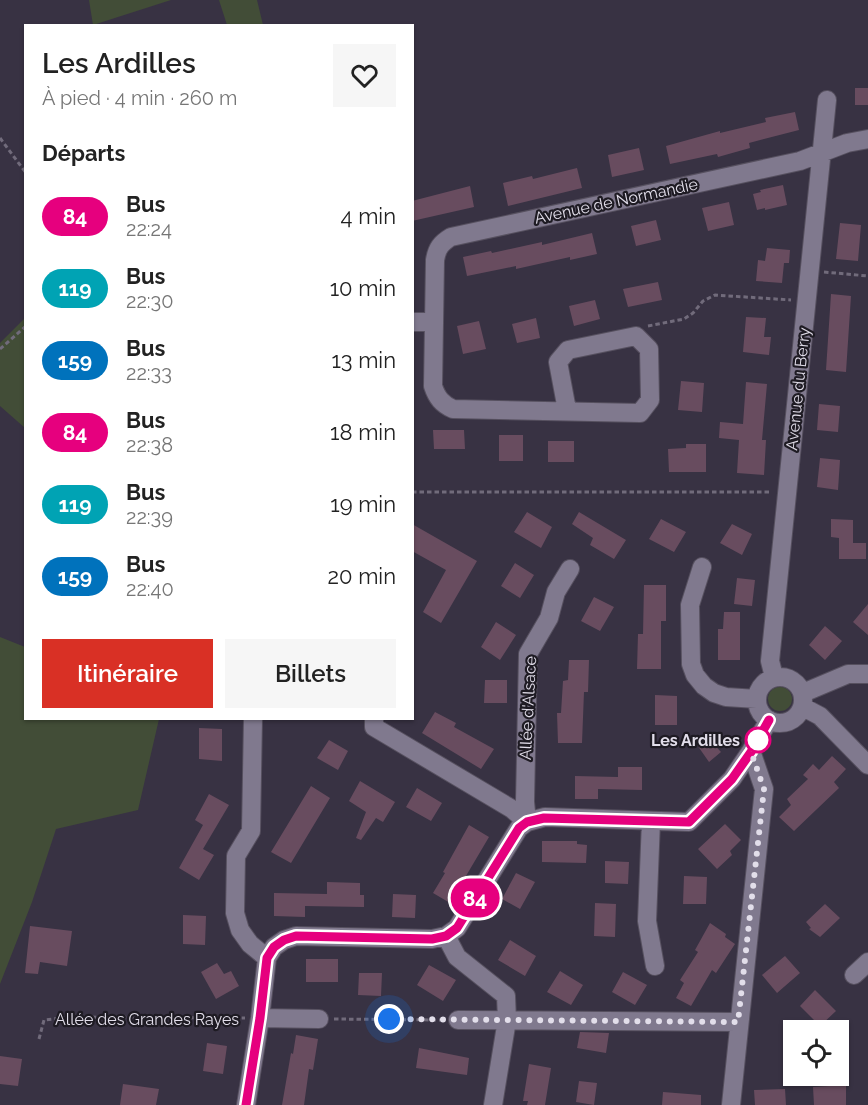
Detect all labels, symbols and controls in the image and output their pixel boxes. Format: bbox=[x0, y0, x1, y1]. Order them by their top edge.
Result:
button: heart bbox=[333, 44, 396, 107]
text: Les Ardilles bbox=[42, 47, 196, 80]
text: À pied · 4 min · 260 m bbox=[42, 86, 237, 110]
text: Départs bbox=[42, 140, 125, 166]
street label: Avenue de Normandie bbox=[533, 174, 699, 228]
text: Bus bbox=[126, 191, 165, 217]
text: 4 min bbox=[341, 203, 396, 229]
text: 84 bbox=[63, 204, 87, 229]
text: 22:24 bbox=[126, 217, 172, 241]
text: Bus bbox=[126, 263, 165, 289]
text: 10 min bbox=[330, 275, 396, 301]
text: 119 bbox=[58, 276, 92, 301]
text: 22:30 bbox=[126, 289, 174, 313]
street label: Avenue du Berry bbox=[782, 326, 814, 452]
text: Bus bbox=[126, 335, 165, 361]
text: 13 min bbox=[331, 347, 396, 373]
text: 159 bbox=[58, 348, 92, 373]
text: 22:33 bbox=[126, 361, 172, 385]
text: Bus bbox=[126, 407, 165, 433]
text: 18 min bbox=[330, 419, 396, 445]
text: 84 bbox=[63, 420, 87, 445]
text: 22:38 bbox=[126, 433, 173, 457]
text: Bus bbox=[126, 479, 165, 505]
text: 19 min bbox=[330, 491, 396, 517]
text: 119 bbox=[58, 492, 92, 517]
text: 22:39 bbox=[126, 505, 173, 529]
text: Bus bbox=[126, 551, 165, 577]
text: 20 min bbox=[328, 563, 396, 589]
text: 159 bbox=[58, 564, 92, 589]
text: 22:40 bbox=[126, 577, 174, 601]
button: Itinéraire bbox=[42, 639, 213, 708]
button: Billets bbox=[225, 639, 396, 708]
street label: Allée d'Alsace bbox=[516, 655, 540, 761]
marker: Les Ardilles bbox=[745, 727, 771, 753]
place label: Les Ardilles bbox=[651, 731, 740, 750]
line badge: 84 bbox=[448, 878, 502, 918]
text: 84 bbox=[463, 886, 487, 911]
your location bbox=[374, 1004, 404, 1034]
street label: Allée des Grandes Rayes bbox=[55, 1010, 239, 1029]
map controls bbox=[783, 1020, 849, 1086]
button: locate bbox=[783, 1020, 849, 1086]

